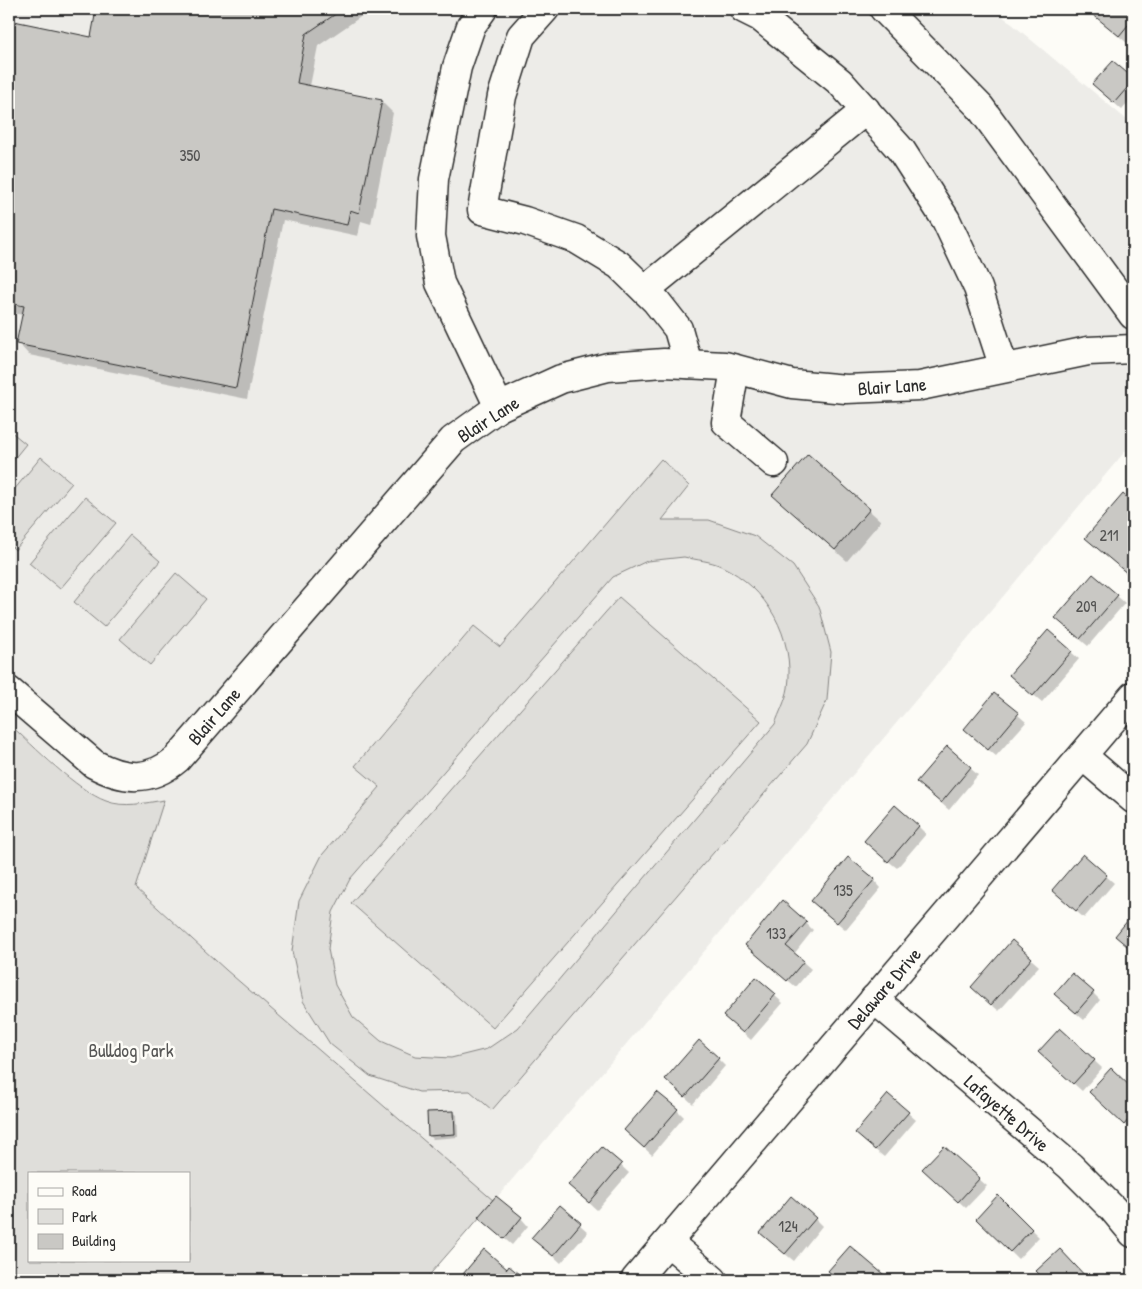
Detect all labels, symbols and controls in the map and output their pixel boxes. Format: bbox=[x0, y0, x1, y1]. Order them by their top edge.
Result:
house number: 350 bbox=[179, 144, 201, 166]
street label: Blair Lane bbox=[857, 371, 928, 401]
street label: Blair Lane bbox=[452, 389, 524, 449]
house number: 211 bbox=[1099, 524, 1119, 546]
house number: 209 bbox=[1076, 595, 1096, 617]
street label: Blair Lane bbox=[182, 681, 247, 750]
house number: 135 bbox=[833, 879, 853, 901]
house number: 133 bbox=[766, 922, 786, 944]
street label: Delaware Drive bbox=[841, 941, 927, 1034]
park label: Bulldog Park bbox=[88, 1037, 174, 1063]
street label: Lafayette Drive bbox=[959, 1069, 1056, 1158]
legend bbox=[28, 1172, 190, 1262]
text: Road bbox=[72, 1180, 97, 1201]
text: Park bbox=[72, 1206, 97, 1227]
house number: 124 bbox=[778, 1215, 798, 1237]
text: Building bbox=[72, 1230, 116, 1251]

